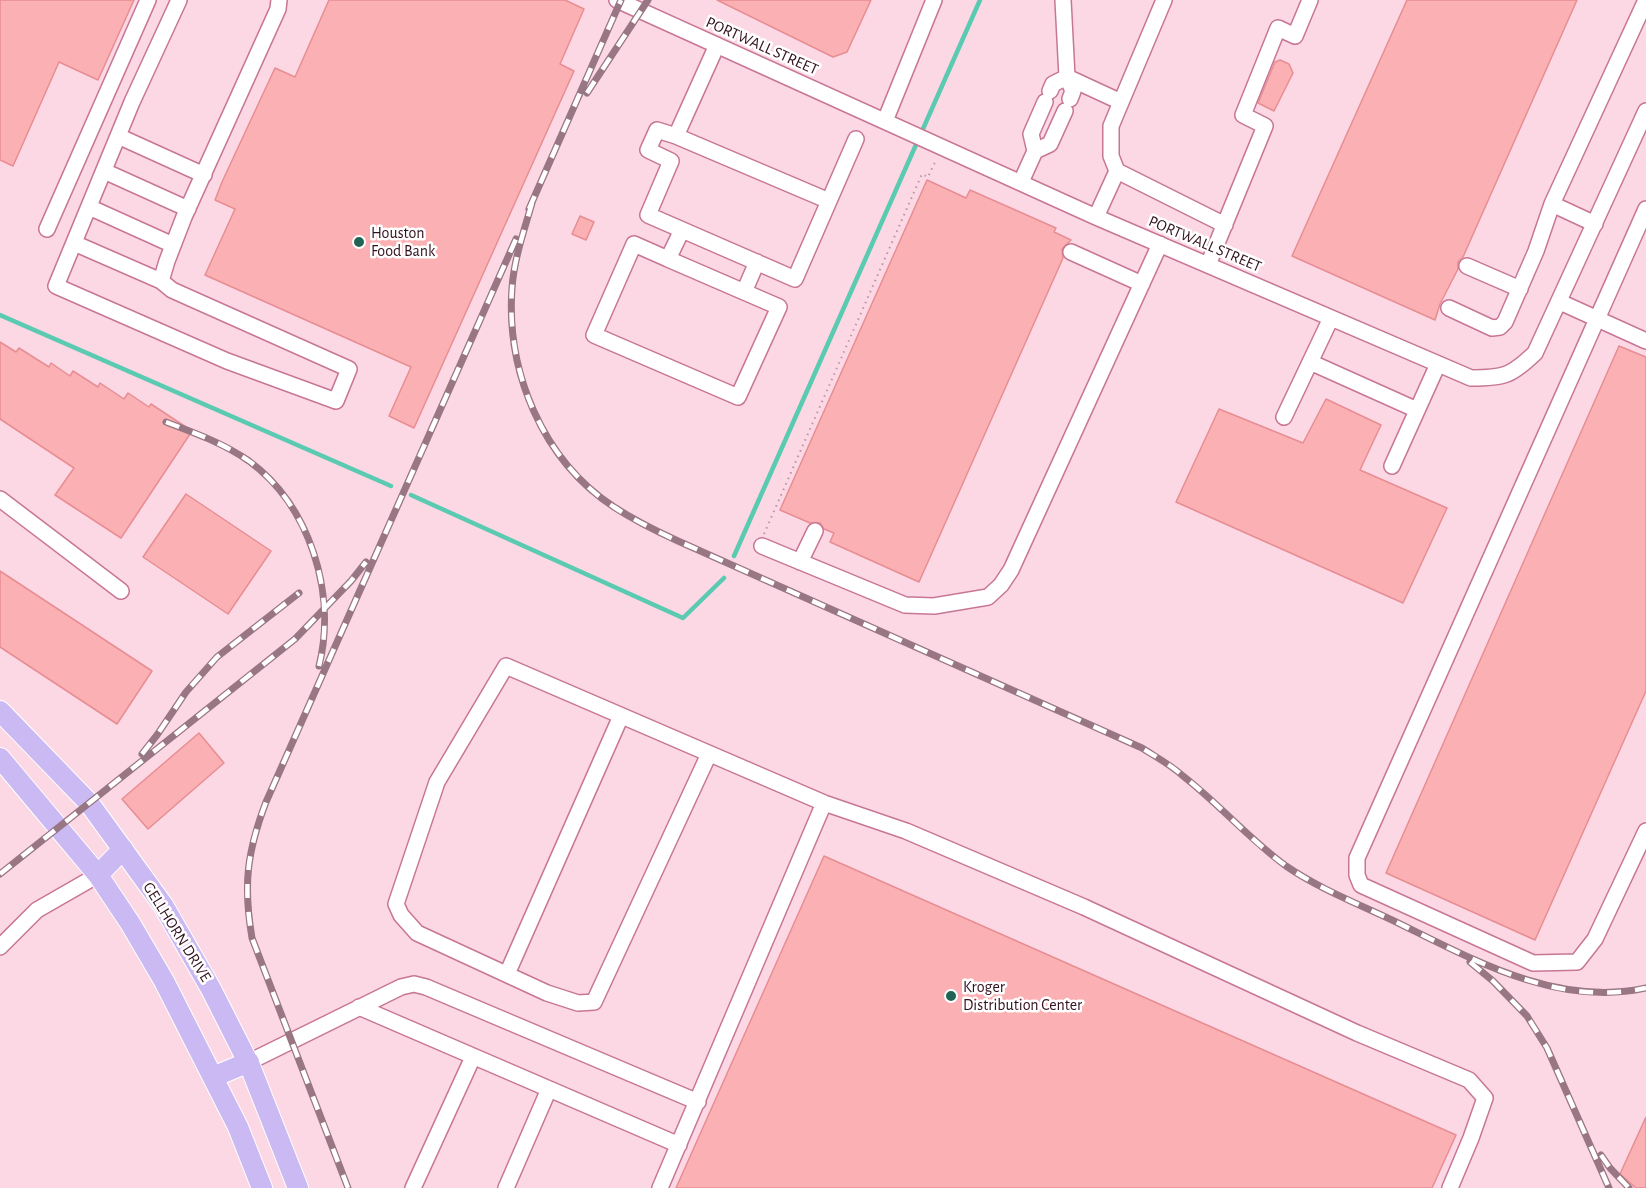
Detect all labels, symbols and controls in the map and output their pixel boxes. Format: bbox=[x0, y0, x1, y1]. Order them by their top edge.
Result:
street label: PORTWALL STREET bbox=[703, 13, 821, 79]
street label: PORTWALL STREET bbox=[1146, 212, 1264, 276]
place label: Houston Food Bank bbox=[371, 223, 435, 261]
marker: Houston Food Bank bbox=[352, 235, 366, 249]
street label: GELLHORN DRIVE bbox=[139, 879, 215, 985]
place label: Kroger Distribution Center bbox=[963, 977, 1082, 1015]
marker: Kroger Distribution Center bbox=[944, 989, 958, 1003]

